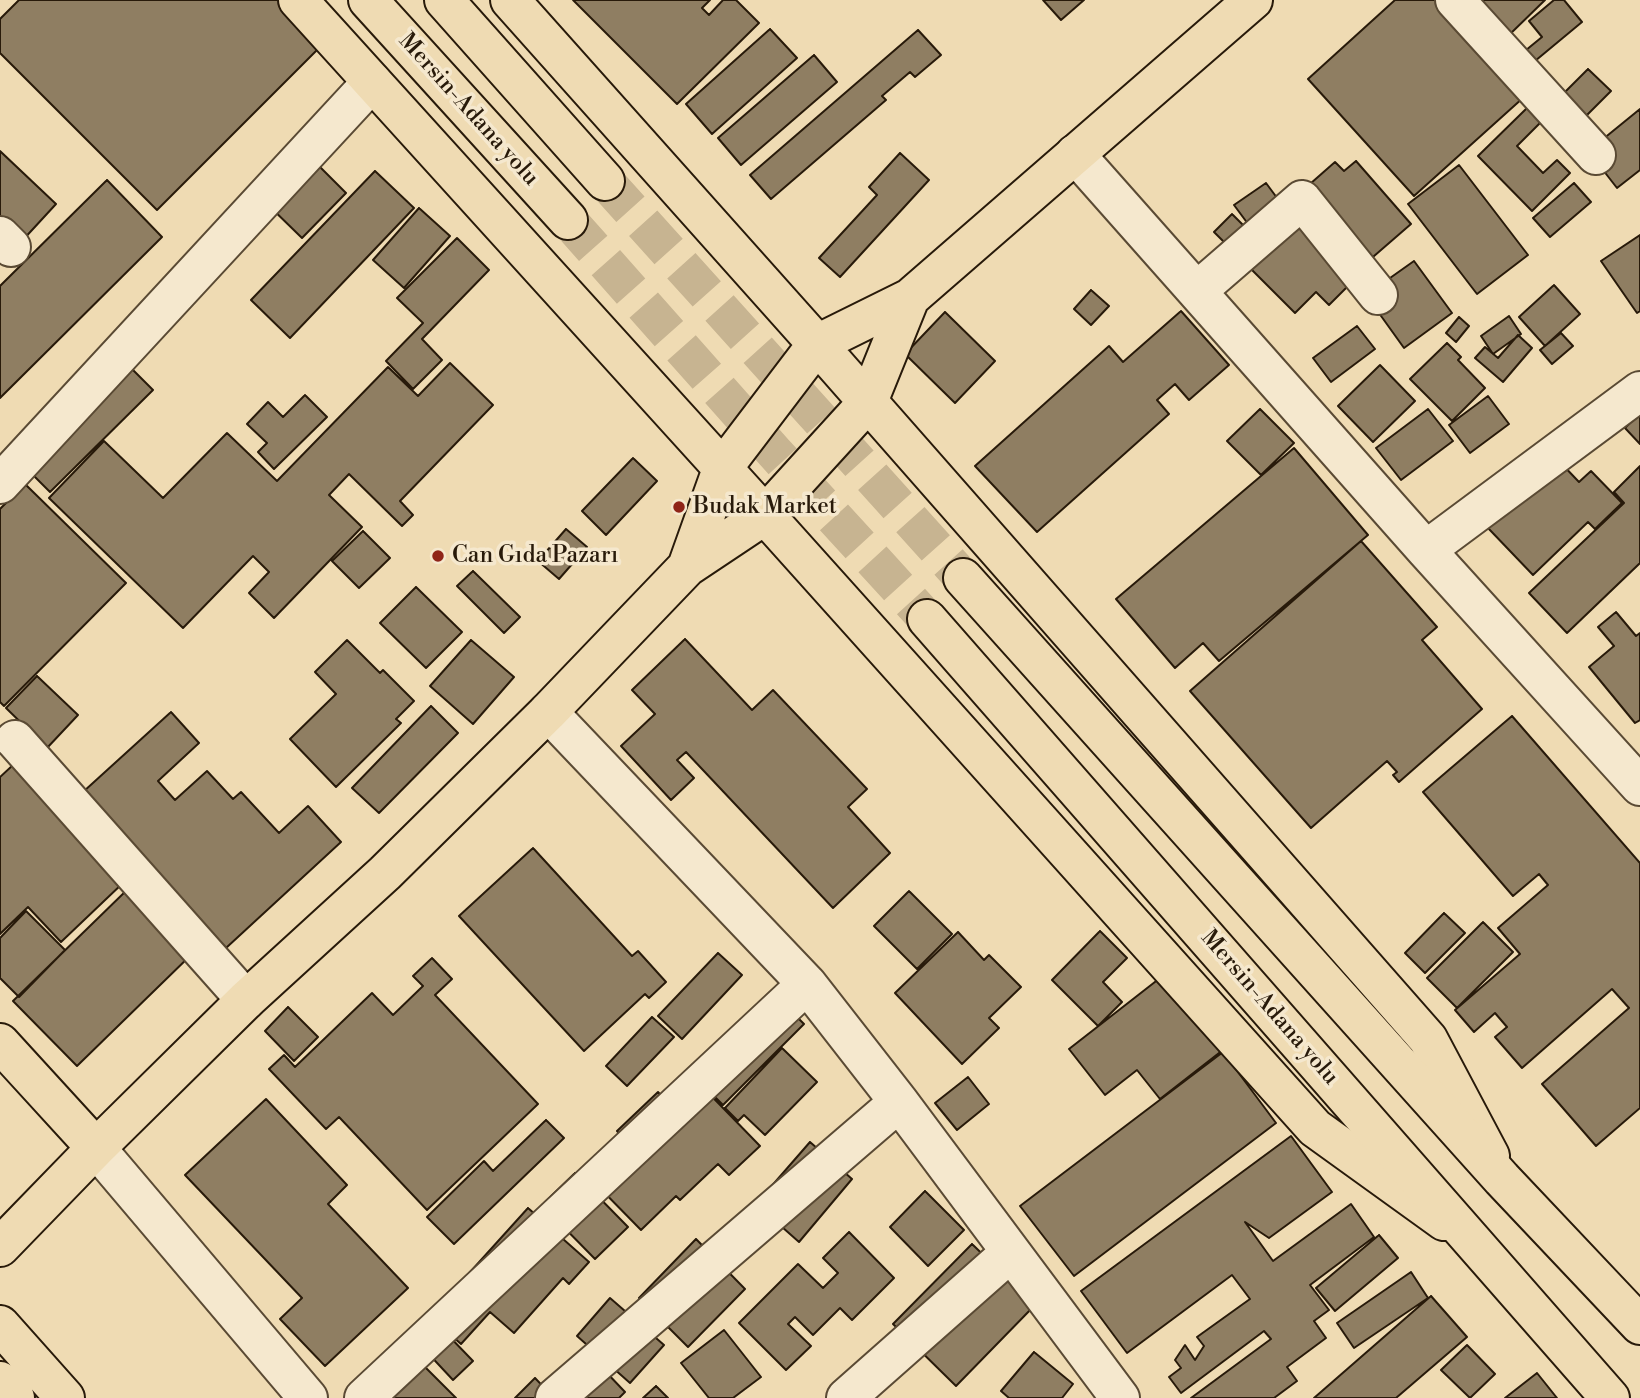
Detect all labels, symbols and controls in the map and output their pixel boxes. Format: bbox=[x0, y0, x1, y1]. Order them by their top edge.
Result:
street label: Mersin-Adana yolu bbox=[392, 28, 544, 192]
place label: Budak Market bbox=[693, 493, 837, 521]
marker: Budak Market bbox=[671, 499, 687, 515]
place label: Can Gıda Pazarı bbox=[452, 542, 618, 570]
marker: Can Gıda Pazarı bbox=[430, 548, 446, 564]
street label: Mersin-Adana yolu bbox=[1194, 925, 1344, 1091]

